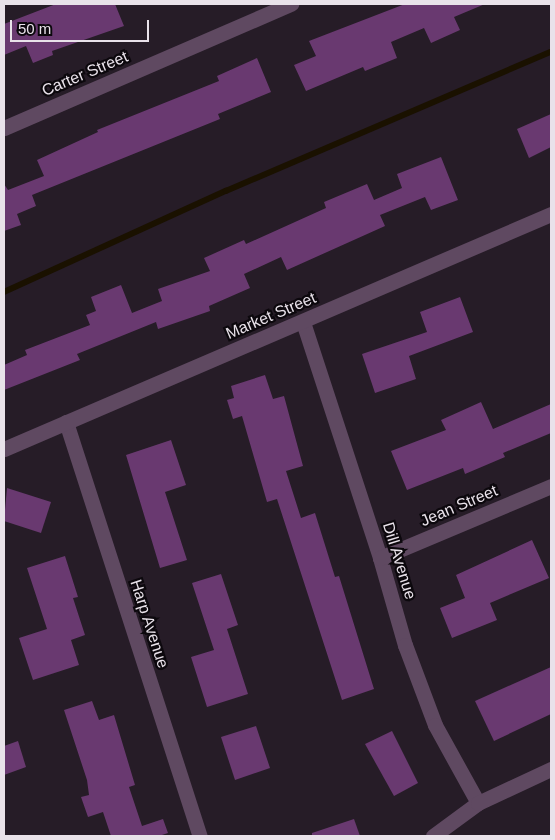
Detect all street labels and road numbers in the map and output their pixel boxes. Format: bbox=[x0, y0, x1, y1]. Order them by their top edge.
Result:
street label: Carter Street bbox=[39, 47, 131, 101]
street label: Market Street bbox=[223, 288, 319, 344]
street label: Jean Street bbox=[418, 481, 500, 531]
street label: Dill Avenue bbox=[378, 520, 420, 602]
street label: Harp Avenue bbox=[125, 577, 173, 671]

